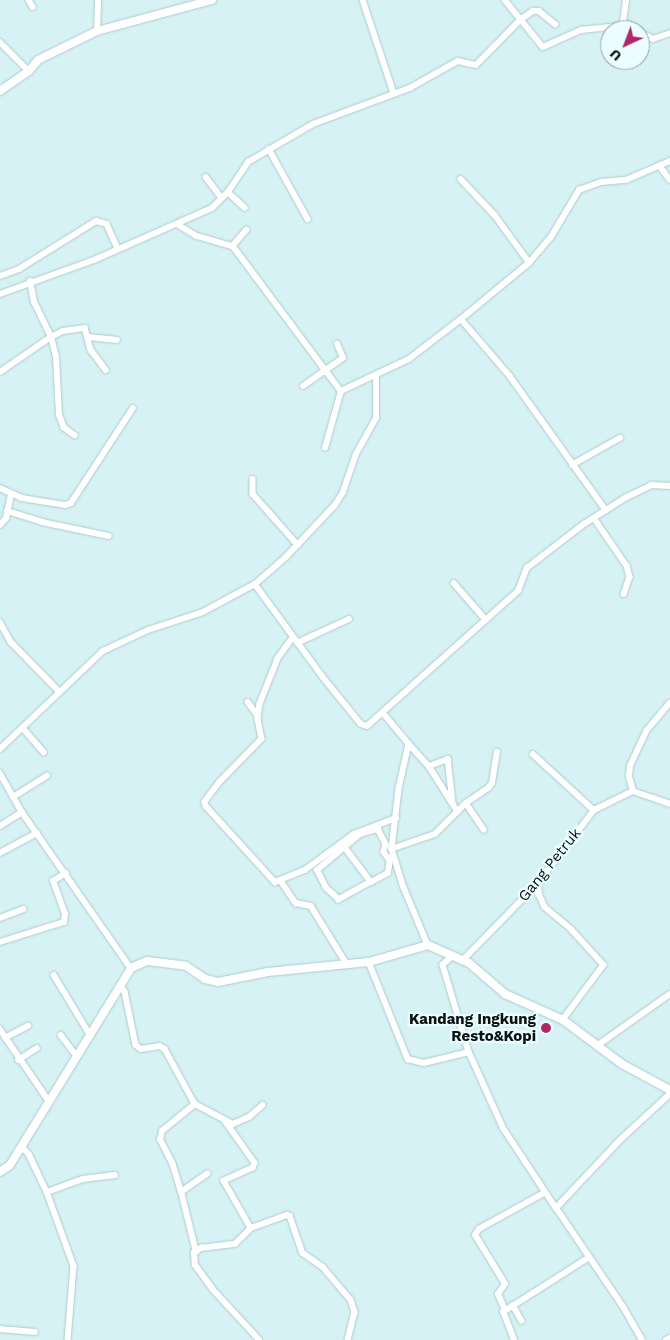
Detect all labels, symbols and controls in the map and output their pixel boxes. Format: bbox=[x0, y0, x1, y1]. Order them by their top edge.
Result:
north arrow bbox=[600, 20, 650, 70]
text: U bbox=[606, 46, 625, 64]
street label: Gang Petruk bbox=[515, 825, 585, 905]
place label: Kandang Ingkung Resto&Kopi bbox=[409, 1010, 536, 1045]
marker: Kandang Ingkung Resto&Kopi bbox=[540, 1022, 552, 1034]

